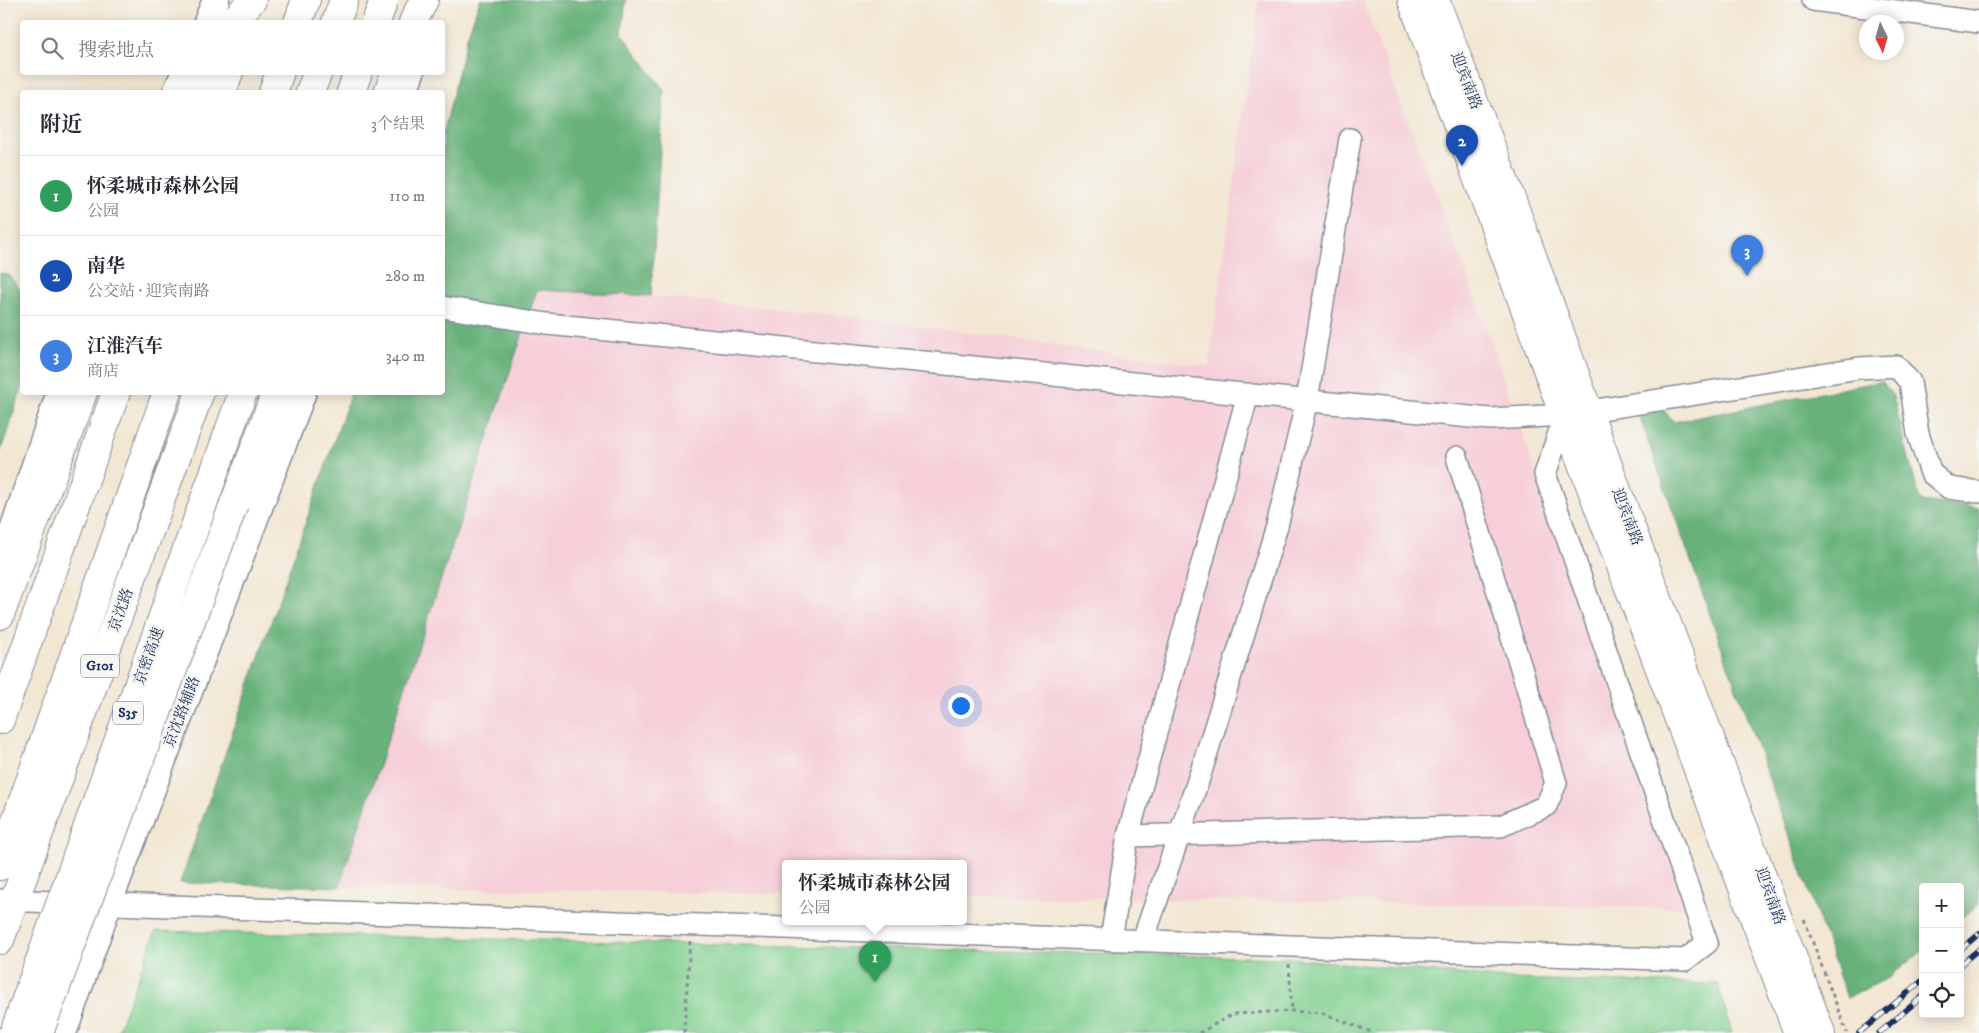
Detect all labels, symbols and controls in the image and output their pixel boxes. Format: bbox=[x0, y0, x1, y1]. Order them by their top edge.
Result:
north arrow bbox=[1859, 15, 1904, 60]
search box bbox=[20, 20, 445, 75]
icon: search bbox=[38, 34, 66, 62]
text: 搜索地点 bbox=[78, 39, 154, 62]
street label: 迎宾南路 bbox=[1446, 50, 1486, 112]
text: 附近 bbox=[40, 112, 82, 138]
text: 3个结果 bbox=[371, 114, 425, 134]
pin: 2 bbox=[1446, 125, 1478, 166]
text: 怀柔城市森林公园 bbox=[87, 175, 239, 198]
text: 1 bbox=[53, 186, 59, 206]
text: 110 m bbox=[389, 186, 425, 206]
text: 公园 bbox=[87, 201, 119, 221]
pin: 3 bbox=[1731, 235, 1763, 276]
text: 南华 bbox=[87, 255, 125, 278]
text: 2 bbox=[52, 266, 60, 286]
text: 280 m bbox=[385, 266, 425, 286]
text: 公交站 · 迎宾南路 bbox=[87, 281, 210, 301]
text: 江淮汽车 bbox=[87, 335, 163, 358]
text: 3 bbox=[53, 346, 59, 366]
text: 340 m bbox=[386, 346, 425, 366]
text: 商店 bbox=[87, 361, 119, 381]
street label: 迎宾南路 bbox=[1607, 486, 1647, 548]
street label: 京沈路 bbox=[104, 586, 138, 634]
street label: 京密高速 bbox=[130, 625, 168, 687]
road number: G101 bbox=[81, 654, 119, 678]
street label: 京沈路辅路 bbox=[160, 674, 204, 750]
your location bbox=[948, 693, 974, 719]
road number: S35 bbox=[113, 701, 143, 724]
popup bbox=[782, 860, 967, 925]
street label: 迎宾南路 bbox=[1751, 865, 1789, 927]
text: 怀柔城市森林公园 bbox=[798, 872, 951, 895]
map controls bbox=[1919, 883, 1964, 1018]
button: + bbox=[1919, 883, 1964, 928]
text: 公园 bbox=[798, 898, 831, 918]
button: − bbox=[1919, 928, 1964, 973]
pin: 1 bbox=[859, 941, 891, 982]
button: locate bbox=[1919, 973, 1964, 1018]

